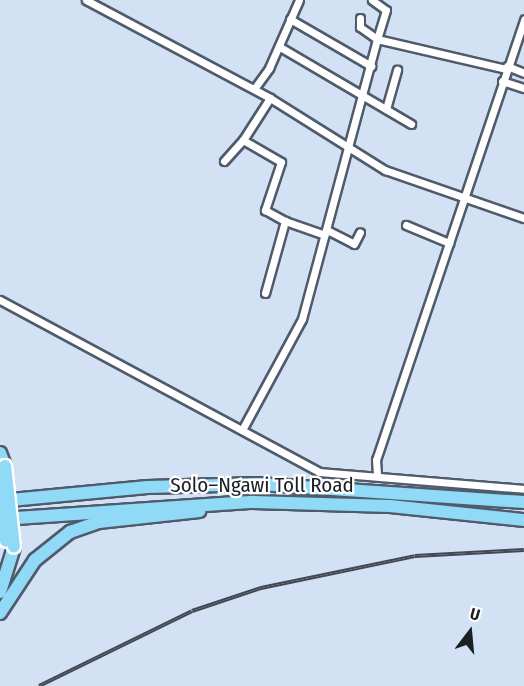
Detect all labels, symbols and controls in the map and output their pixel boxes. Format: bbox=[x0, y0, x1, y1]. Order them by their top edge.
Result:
street label: Solo–Ngawi Toll Road bbox=[170, 472, 354, 498]
north arrow bbox=[440, 602, 500, 662]
text: U bbox=[468, 604, 482, 625]

